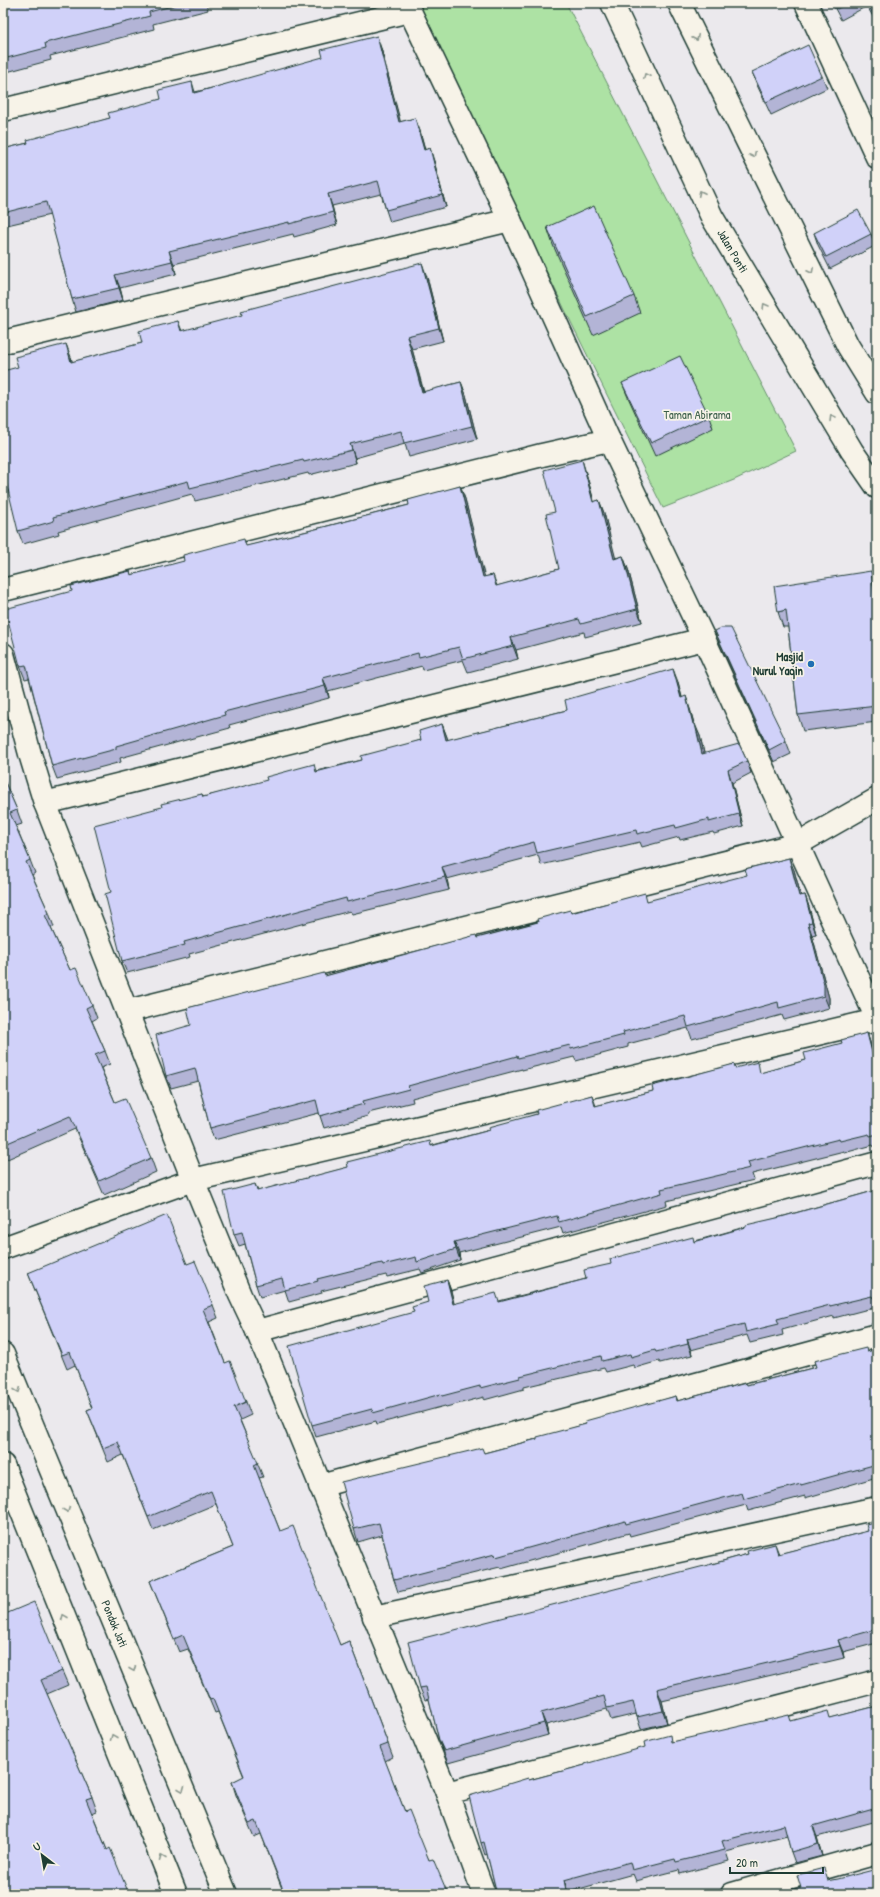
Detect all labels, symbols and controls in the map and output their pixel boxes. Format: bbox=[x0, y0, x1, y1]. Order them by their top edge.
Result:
one-way arrow bbox=[691, 34, 699, 41]
one-way arrow bbox=[643, 72, 651, 80]
one-way arrow bbox=[748, 150, 756, 158]
one-way arrow bbox=[698, 190, 706, 198]
street label: Jalan Ponti bbox=[713, 226, 753, 276]
one-way arrow bbox=[806, 267, 814, 275]
one-way arrow bbox=[763, 303, 770, 310]
park label: Taman Abirama bbox=[663, 406, 731, 423]
one-way arrow bbox=[829, 415, 836, 422]
place label: Masjid Nurul Yaqin bbox=[753, 648, 804, 680]
marker: Masjid Nurul Yaqin bbox=[806, 659, 816, 669]
one-way arrow bbox=[13, 1385, 21, 1393]
one-way arrow bbox=[63, 1506, 71, 1513]
street label: Pondok Jati bbox=[98, 1598, 132, 1650]
one-way arrow bbox=[61, 1613, 69, 1620]
one-way arrow bbox=[128, 1664, 136, 1672]
one-way arrow bbox=[110, 1734, 118, 1742]
one-way arrow bbox=[178, 1786, 186, 1793]
north arrow bbox=[22, 1835, 62, 1875]
text: U bbox=[31, 1839, 43, 1854]
scale bar bbox=[730, 1849, 823, 1875]
one-way arrow bbox=[158, 1854, 166, 1861]
text: 20 m bbox=[736, 1854, 758, 1871]

